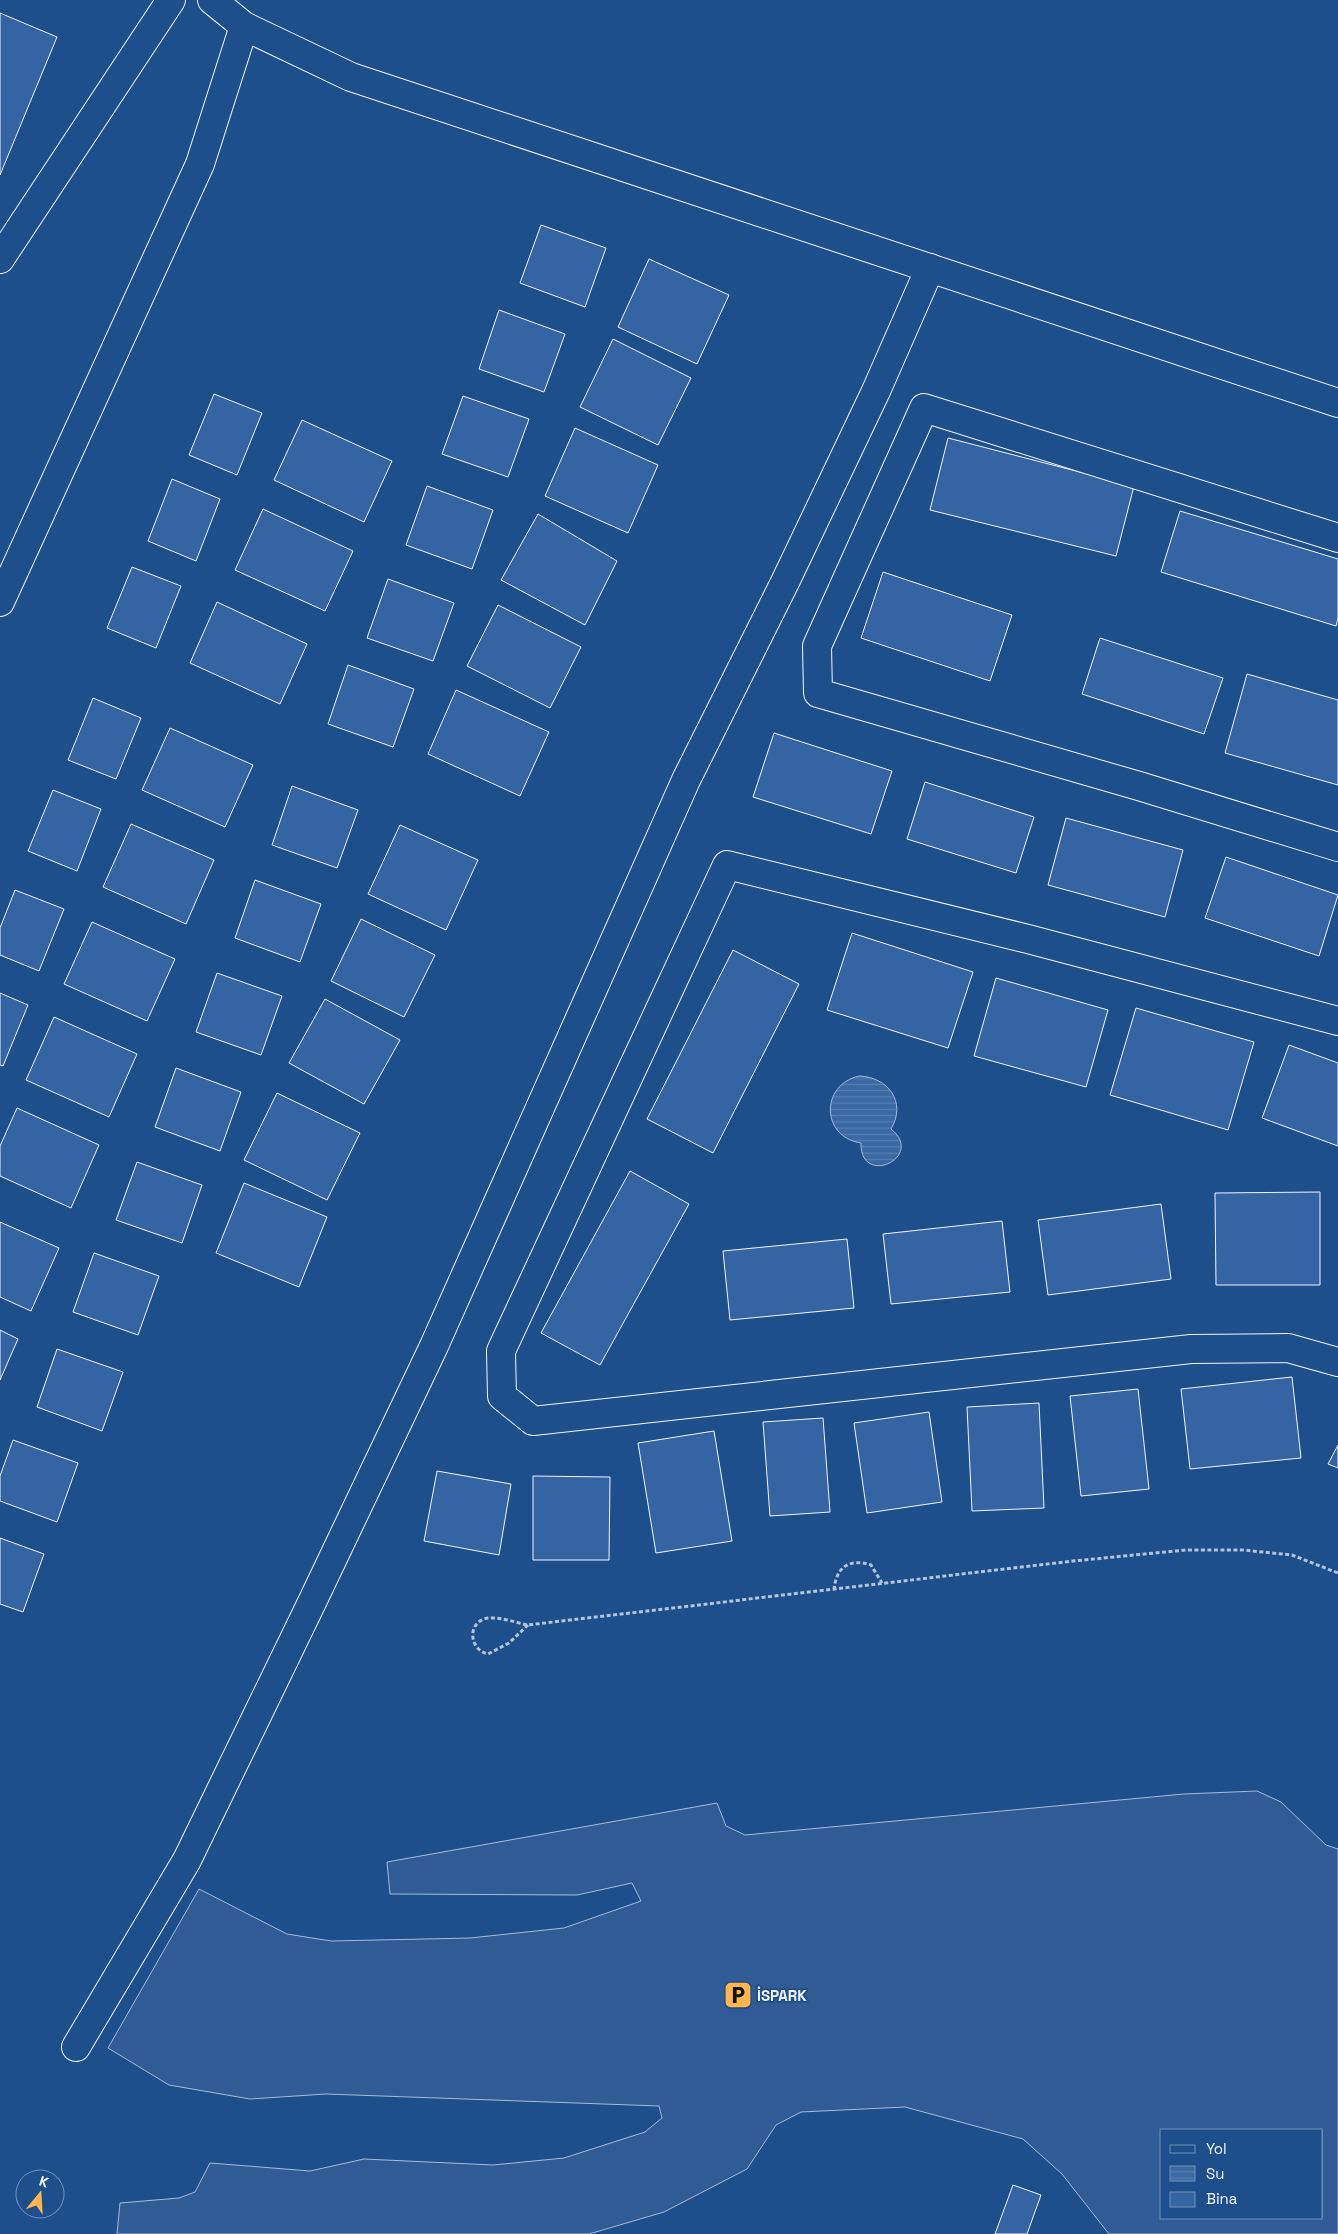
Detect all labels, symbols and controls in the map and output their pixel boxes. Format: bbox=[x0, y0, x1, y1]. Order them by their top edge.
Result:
parking icon: İSPARK bbox=[723, 1980, 753, 2010]
place label: İSPARK bbox=[757, 1986, 807, 2005]
legend bbox=[1160, 2129, 1323, 2219]
text: Yol bbox=[1206, 2139, 1227, 2158]
text: Su bbox=[1206, 2164, 1224, 2183]
north arrow bbox=[15, 2169, 65, 2219]
text: K bbox=[37, 2172, 51, 2192]
text: Bina bbox=[1206, 2189, 1238, 2208]

